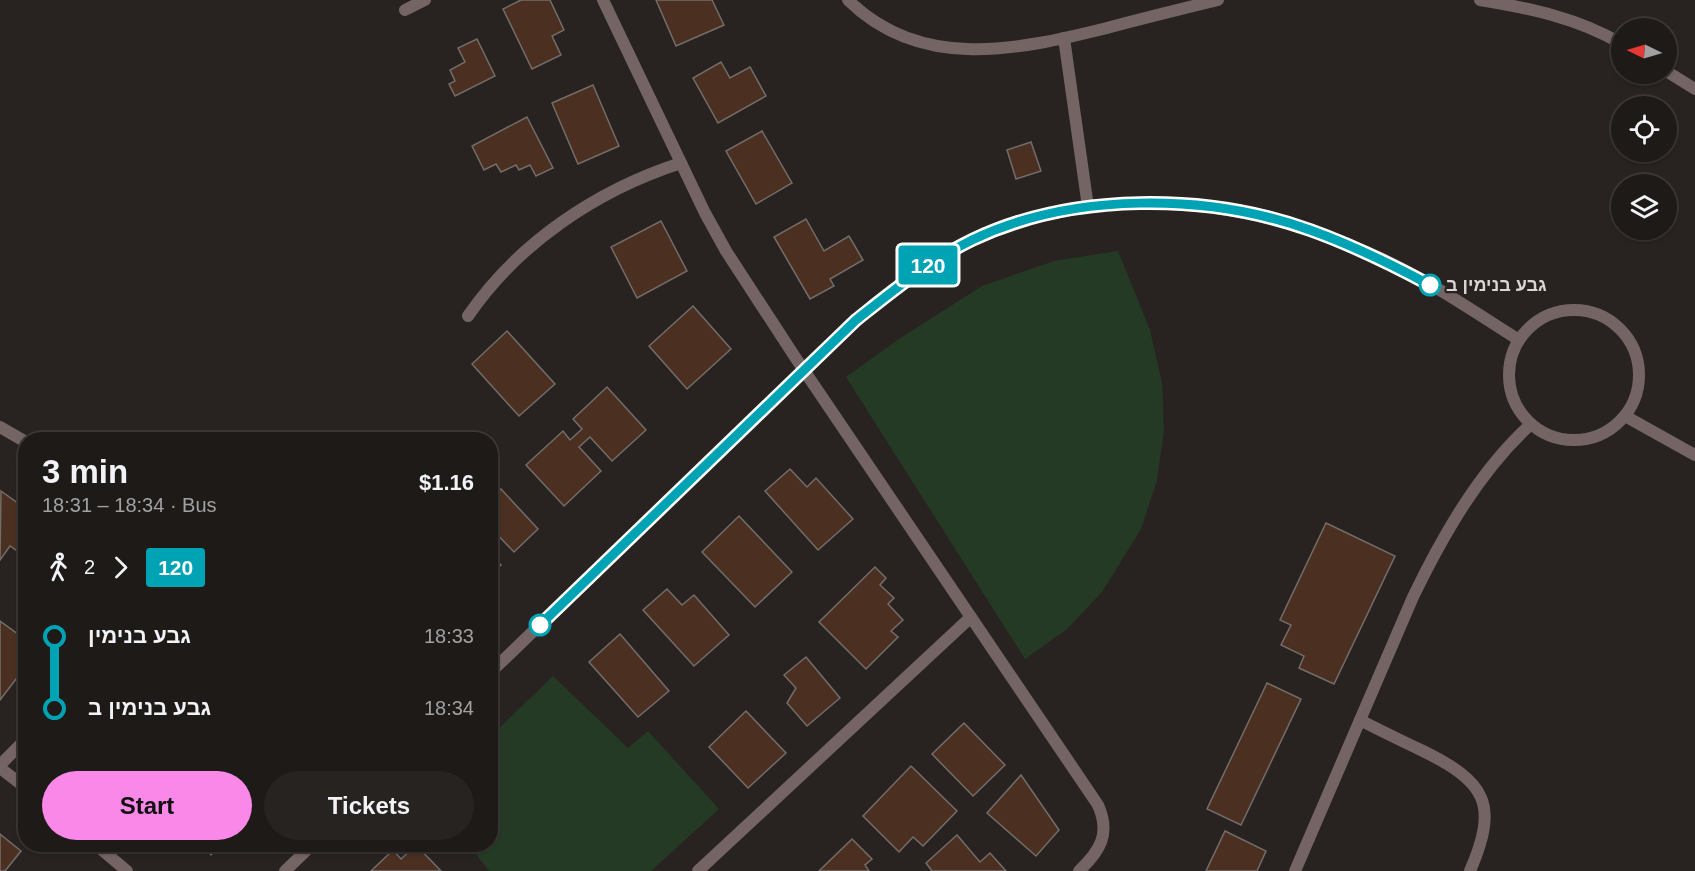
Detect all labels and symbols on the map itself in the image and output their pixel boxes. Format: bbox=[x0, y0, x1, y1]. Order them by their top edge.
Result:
north arrow bbox=[1611, 18, 1677, 84]
line badge: 120 bbox=[894, 246, 962, 284]
marker: גבע בנימין ב bbox=[1419, 274, 1441, 296]
place label: גבע בנימין ב bbox=[1446, 275, 1547, 295]
unlabelled marker bbox=[529, 614, 551, 636]

